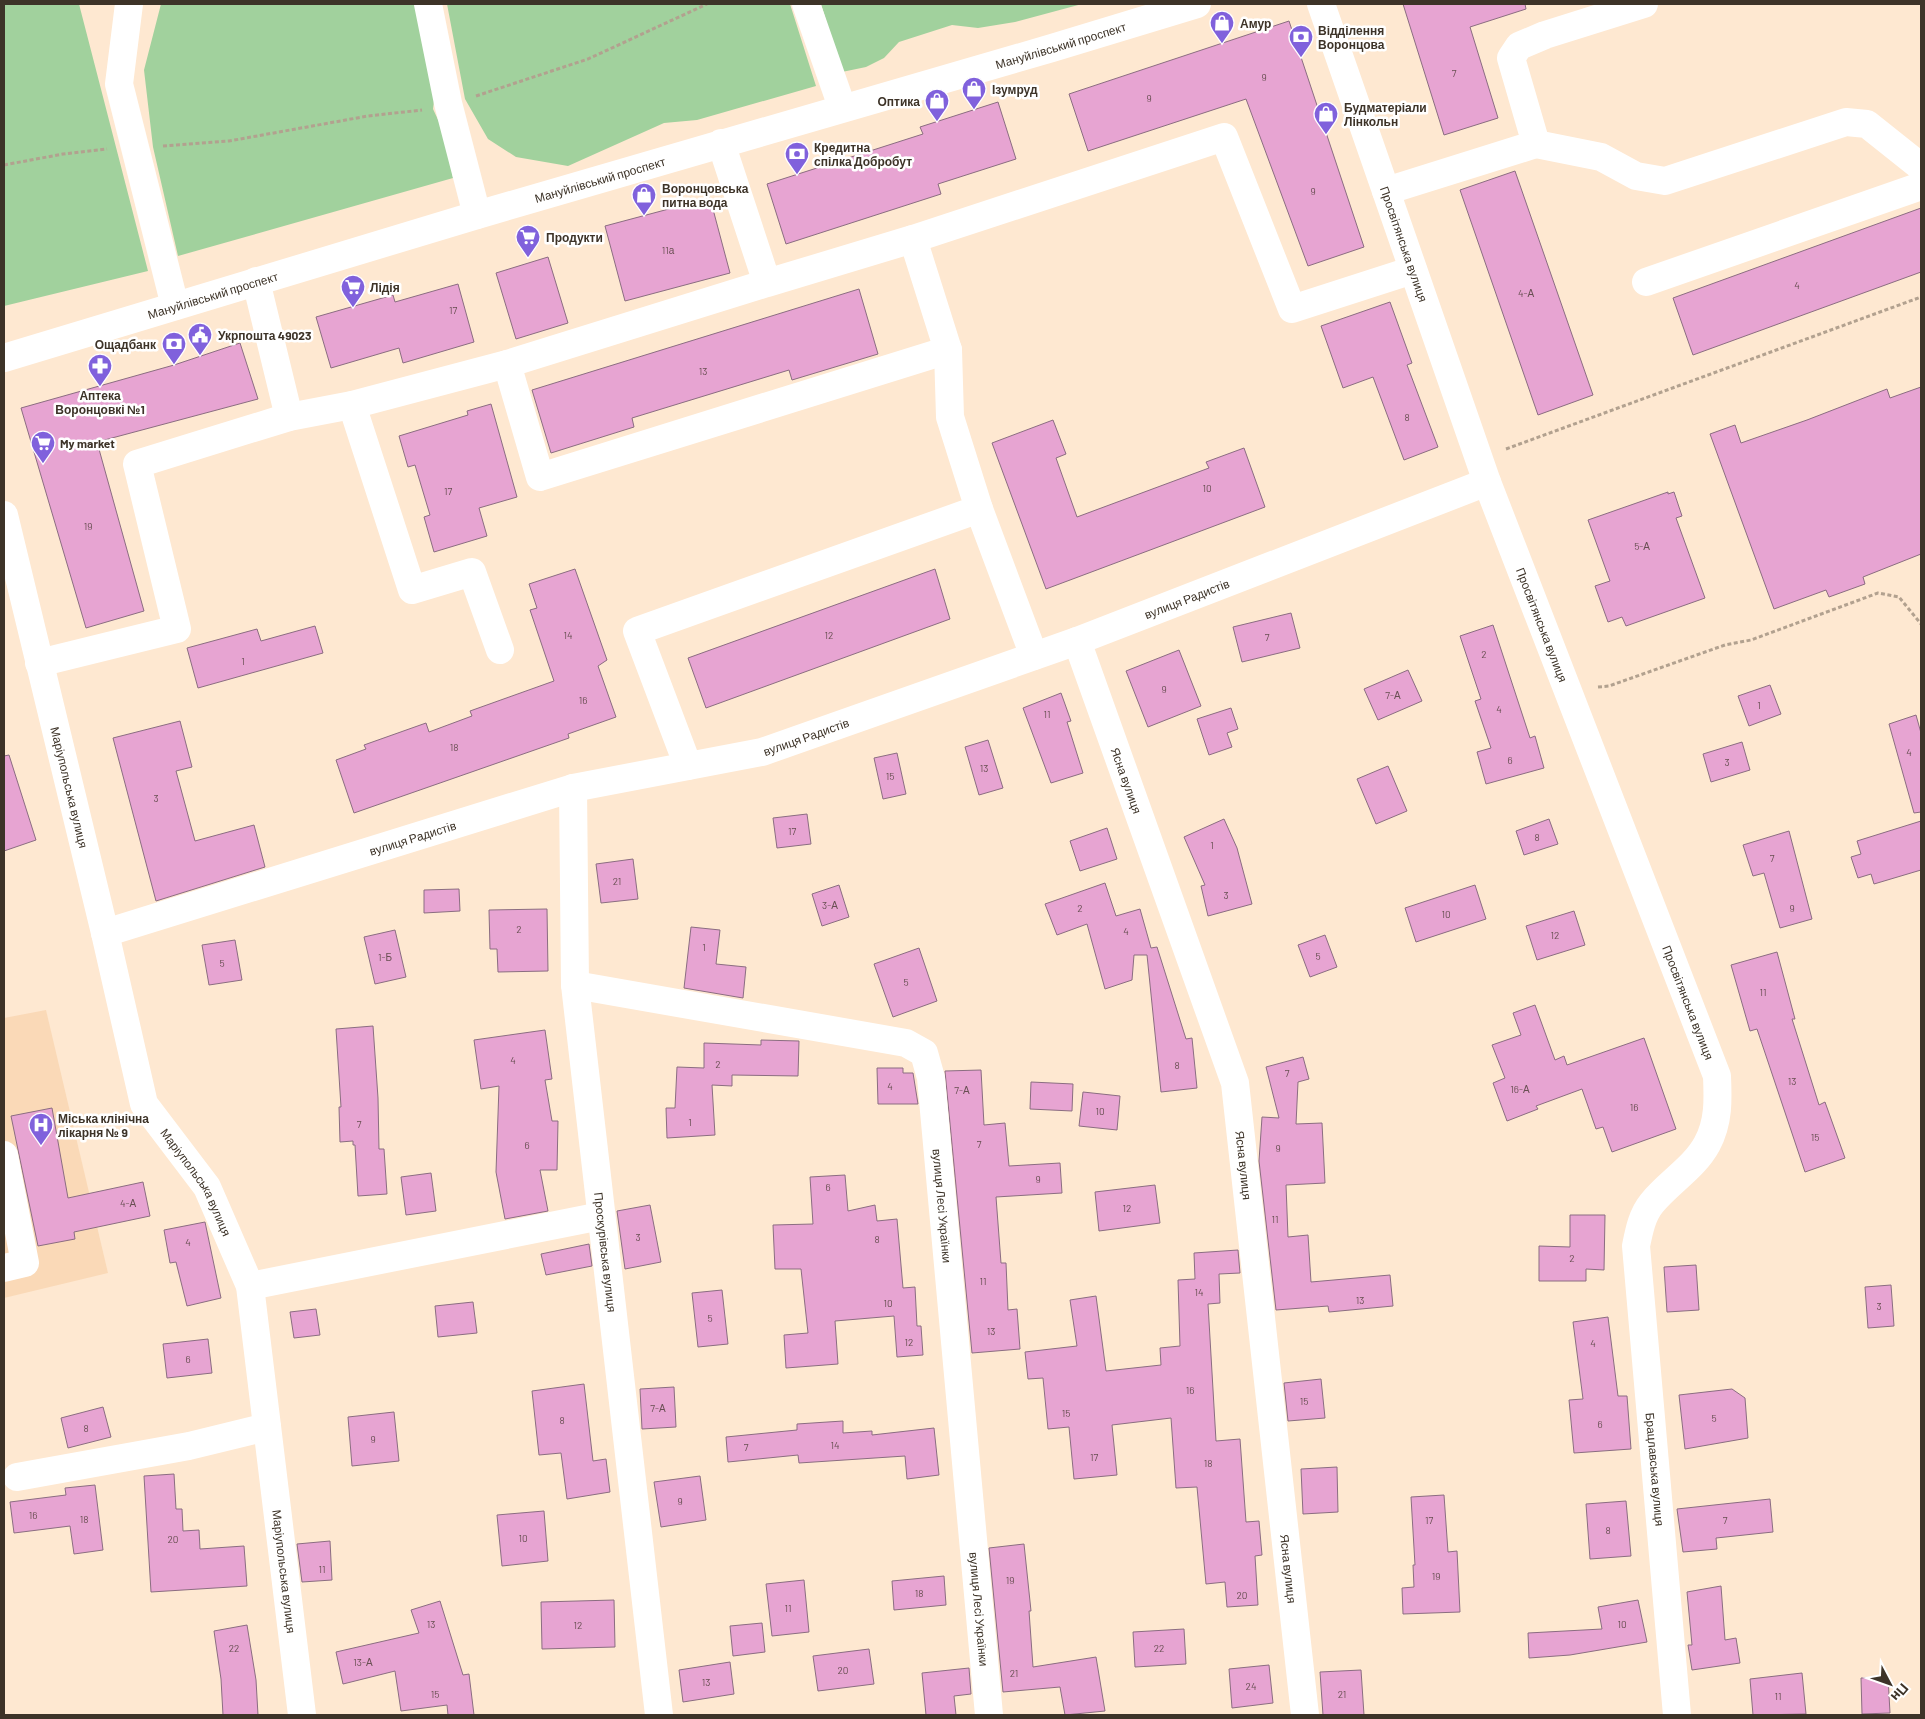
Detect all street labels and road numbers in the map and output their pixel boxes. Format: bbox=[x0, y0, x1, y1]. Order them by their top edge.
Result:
street label: Мануйлівський проспект bbox=[994, 19, 1128, 71]
street label: Мануйлівський проспект bbox=[533, 154, 667, 205]
street label: Просвітянська вулиця bbox=[1378, 184, 1431, 304]
street label: Мануйлівський проспект bbox=[146, 268, 280, 321]
street label: Просвітянська вулиця bbox=[1514, 565, 1571, 684]
street label: вулиця Радистів bbox=[1142, 576, 1231, 621]
street label: вулиця Радистів bbox=[761, 715, 851, 758]
street label: Маріупольська вулиця bbox=[48, 725, 91, 849]
street label: Ясна вулиця bbox=[1109, 745, 1145, 815]
street label: вулиця Радистів bbox=[368, 818, 458, 858]
street label: Просвітянська вулиця bbox=[1660, 943, 1717, 1062]
street label: Маріупольська вулиця bbox=[158, 1126, 234, 1238]
street label: Ясна вулиця bbox=[1233, 1130, 1255, 1200]
street label: вулиця Лесі Українки bbox=[930, 1148, 955, 1264]
street label: Проскурівська вулиця bbox=[592, 1191, 620, 1313]
street label: Брацлавська вулиця bbox=[1643, 1412, 1667, 1527]
street label: Маріупольська вулиця bbox=[270, 1509, 299, 1634]
street label: Ясна вулиця bbox=[1278, 1533, 1300, 1604]
street label: вулиця Лесі Українки bbox=[967, 1551, 992, 1667]

